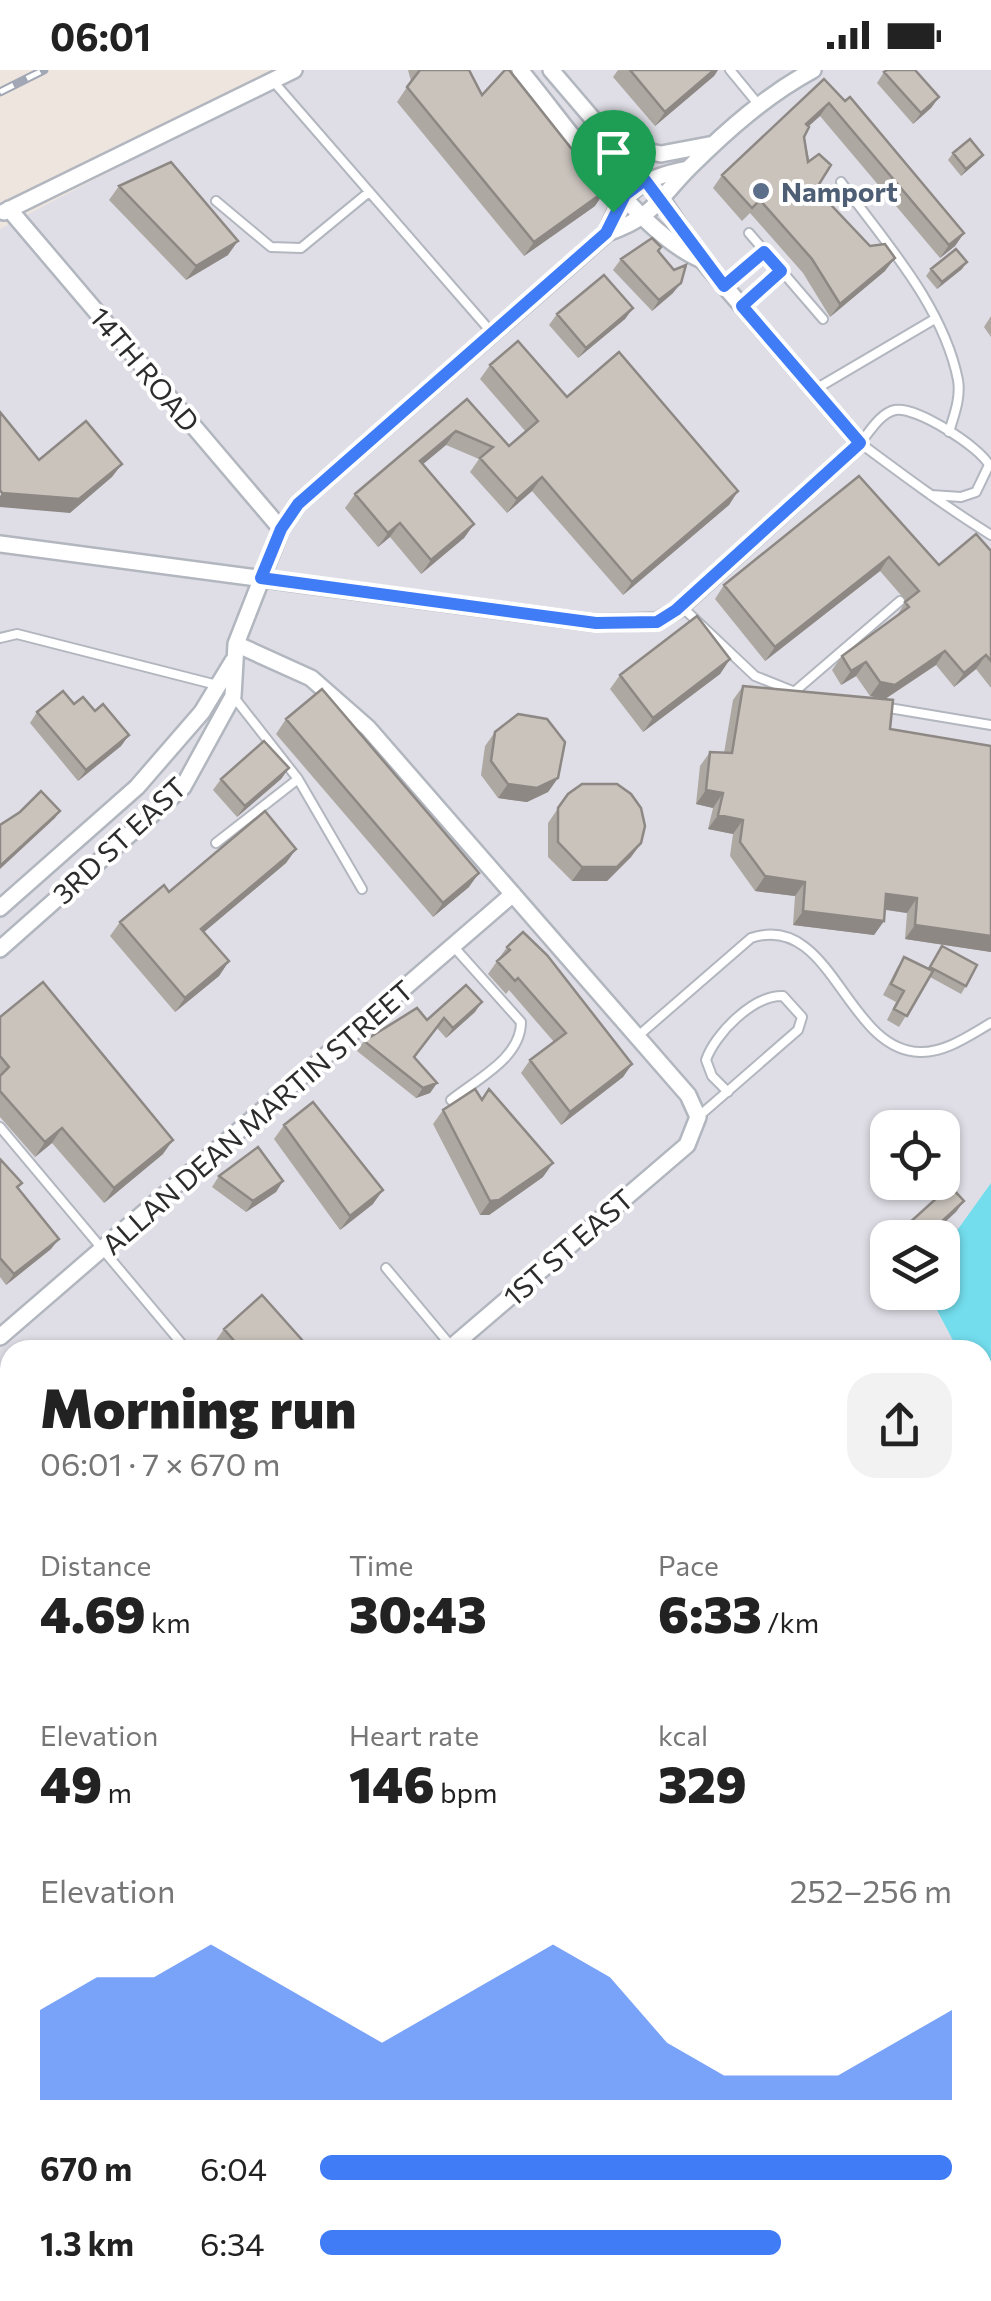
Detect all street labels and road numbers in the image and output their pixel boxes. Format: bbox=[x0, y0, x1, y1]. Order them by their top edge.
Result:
street label: 14TH ROAD bbox=[83, 300, 207, 438]
street label: 3RD ST EAST bbox=[45, 770, 193, 910]
street label: ALLAN DEAN MARTIN STREET bbox=[95, 973, 419, 1261]
street label: 1ST ST EAST bbox=[496, 1181, 640, 1313]

